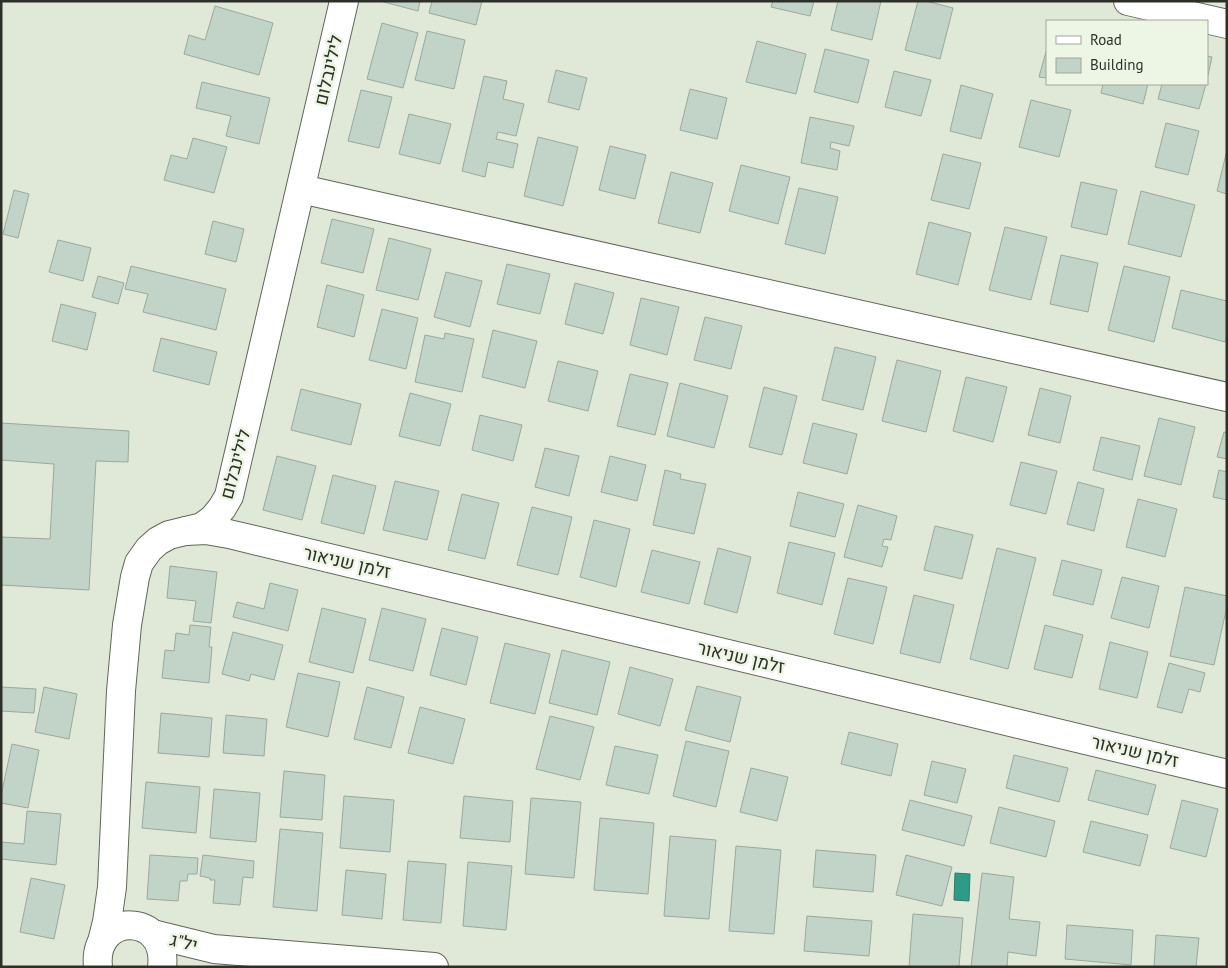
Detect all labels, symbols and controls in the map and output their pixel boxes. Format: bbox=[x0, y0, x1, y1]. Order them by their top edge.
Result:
legend bbox=[1046, 20, 1208, 85]
text: Road bbox=[1090, 30, 1122, 49]
street label: לילינבלום bbox=[309, 33, 347, 107]
text: Building bbox=[1090, 55, 1144, 74]
street label: לילינבלום bbox=[215, 427, 255, 501]
street label: זלמן שניאור bbox=[301, 541, 393, 583]
street label: זלמן שניאור bbox=[695, 636, 787, 678]
street label: זלמן שניאור bbox=[1089, 730, 1181, 772]
street label: יל"ג bbox=[168, 927, 200, 957]

